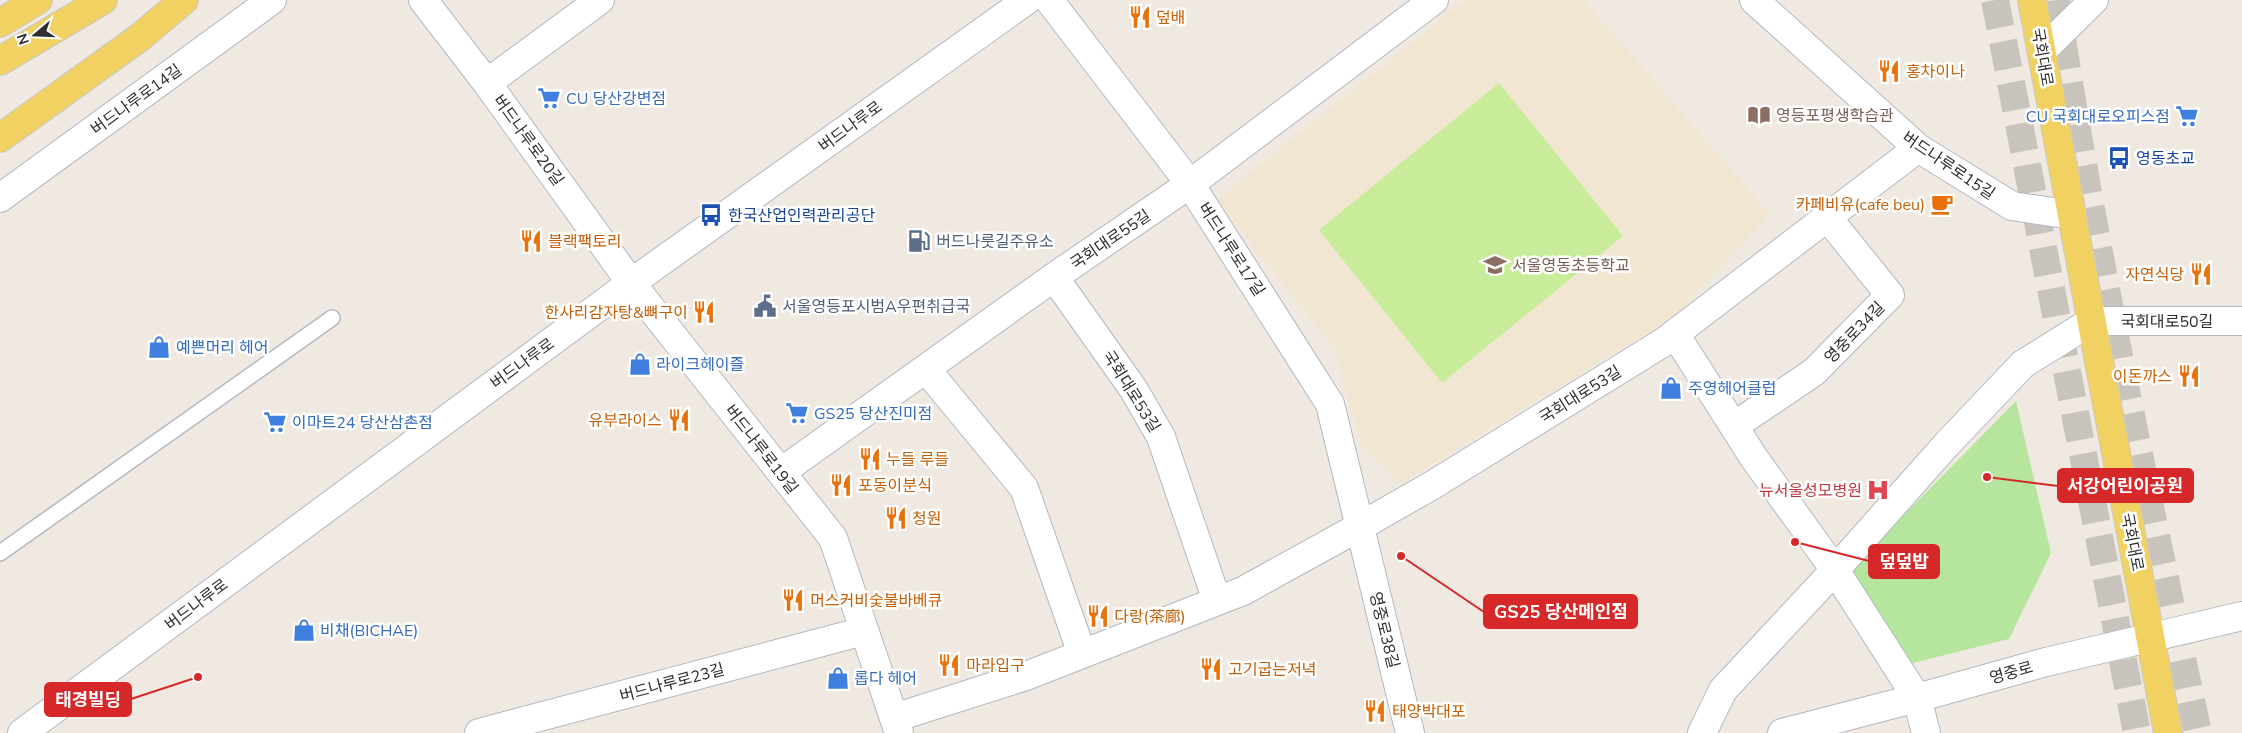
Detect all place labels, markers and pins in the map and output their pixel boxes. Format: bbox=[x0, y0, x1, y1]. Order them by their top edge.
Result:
restaurant icon: 덮배 bbox=[1127, 4, 1153, 30]
place label: 덮배 bbox=[1156, 7, 1185, 29]
restaurant icon: 홍차이나 bbox=[1876, 58, 1902, 84]
place label: 홍차이나 bbox=[1906, 61, 1965, 83]
supermarket icon: CU 당산강변점 bbox=[536, 85, 562, 111]
place label: CU 당산강변점 bbox=[566, 88, 666, 110]
library icon: 영등포평생학습관 bbox=[1746, 102, 1772, 128]
supermarket icon: CU 국회대로오피스점 bbox=[2174, 103, 2200, 129]
place label: 영등포평생학습관 bbox=[1776, 105, 1894, 127]
place label: CU 국회대로오피스점 bbox=[2026, 106, 2170, 128]
bus stop icon: 영동초교 bbox=[2106, 145, 2132, 171]
place label: 영동초교 bbox=[2136, 148, 2195, 170]
cafe icon: 카페비유(cafe beu) bbox=[1929, 191, 1955, 217]
place label: 카페비유(cafe beu) bbox=[1796, 194, 1925, 216]
bus stop icon: 한국산업인력관리공단 bbox=[698, 202, 724, 228]
place label: 한국산업인력관리공단 bbox=[728, 205, 875, 227]
restaurant icon: 블랙팩토리 bbox=[518, 228, 544, 254]
fuel station icon: 버드나룻길주유소 bbox=[906, 228, 932, 254]
place label: 블랙팩토리 bbox=[548, 231, 622, 253]
place label: 버드나룻길주유소 bbox=[936, 231, 1054, 253]
school or university icon: 서울영동초등학교 bbox=[1482, 252, 1508, 278]
place label: 서울영동초등학교 bbox=[1512, 255, 1630, 277]
restaurant icon: 자연식당 bbox=[2188, 261, 2214, 287]
place label: 자연식당 bbox=[2125, 264, 2184, 286]
public building icon: 서울영등포시범A우편취급국 bbox=[752, 293, 778, 319]
place label: 서울영등포시범A우편취급국 bbox=[782, 296, 970, 318]
restaurant icon: 한사리감자탕&뼈구이 bbox=[691, 299, 717, 325]
place label: 한사리감자탕&뼈구이 bbox=[544, 302, 688, 324]
shop icon: 예쁜머리 헤어 bbox=[146, 334, 172, 360]
place label: 예쁜머리 헤어 bbox=[176, 337, 268, 359]
shop icon: 라이크헤이즐 bbox=[627, 351, 653, 377]
place label: 라이크헤이즐 bbox=[656, 354, 744, 376]
restaurant icon: 이돈까스 bbox=[2176, 363, 2202, 389]
place label: 이돈까스 bbox=[2113, 366, 2172, 388]
shop icon: 주영헤어클럽 bbox=[1658, 375, 1684, 401]
place label: 주영헤어클럽 bbox=[1688, 378, 1776, 400]
supermarket icon: GS25 당산진미점 bbox=[784, 400, 810, 426]
place label: GS25 당산진미점 bbox=[814, 403, 932, 425]
restaurant icon: 유부라이스 bbox=[666, 407, 692, 433]
supermarket icon: 이마트24 당산삼촌점 bbox=[262, 409, 288, 435]
place label: 유부라이스 bbox=[588, 410, 662, 432]
place label: 이마트24 당산삼촌점 bbox=[292, 412, 433, 434]
restaurant icon: 누들 루들 bbox=[857, 446, 883, 472]
place label: 누들 루들 bbox=[886, 449, 949, 471]
callout: 서강어린이공원 bbox=[2058, 469, 2193, 502]
restaurant icon: 포동이분식 bbox=[828, 472, 854, 498]
place label: 포동이분식 bbox=[858, 475, 932, 497]
hospital icon: 뉴서울성모병원 bbox=[1865, 477, 1891, 503]
place label: 뉴서울성모병원 bbox=[1759, 480, 1862, 502]
restaurant icon: 청원 bbox=[883, 505, 909, 531]
place label: 청원 bbox=[912, 508, 941, 530]
callout: 덮덮밥 bbox=[1869, 545, 1939, 578]
restaurant icon: 머스커비숯불바베큐 bbox=[780, 587, 806, 613]
place label: 머스커비숯불바베큐 bbox=[810, 590, 942, 612]
callout: GS25 당산메인점 bbox=[1484, 595, 1637, 628]
restaurant icon: 다랑(茶廊) bbox=[1085, 603, 1111, 629]
place label: 다랑(茶廊) bbox=[1114, 606, 1186, 628]
shop icon: 비채(BICHAE) bbox=[291, 617, 317, 643]
place label: 비채(BICHAE) bbox=[320, 620, 418, 642]
restaurant icon: 마라입구 bbox=[936, 652, 962, 678]
place label: 마라입구 bbox=[966, 655, 1025, 677]
restaurant icon: 고기굽는저녁 bbox=[1198, 656, 1224, 682]
place label: 고기굽는저녁 bbox=[1228, 659, 1316, 681]
shop icon: 롭다 헤어 bbox=[825, 665, 851, 691]
place label: 롭다 헤어 bbox=[854, 668, 917, 690]
callout: 태경빌딩 bbox=[45, 683, 131, 716]
restaurant icon: 태양박대포 bbox=[1362, 698, 1388, 724]
place label: 태양박대포 bbox=[1392, 701, 1466, 723]

